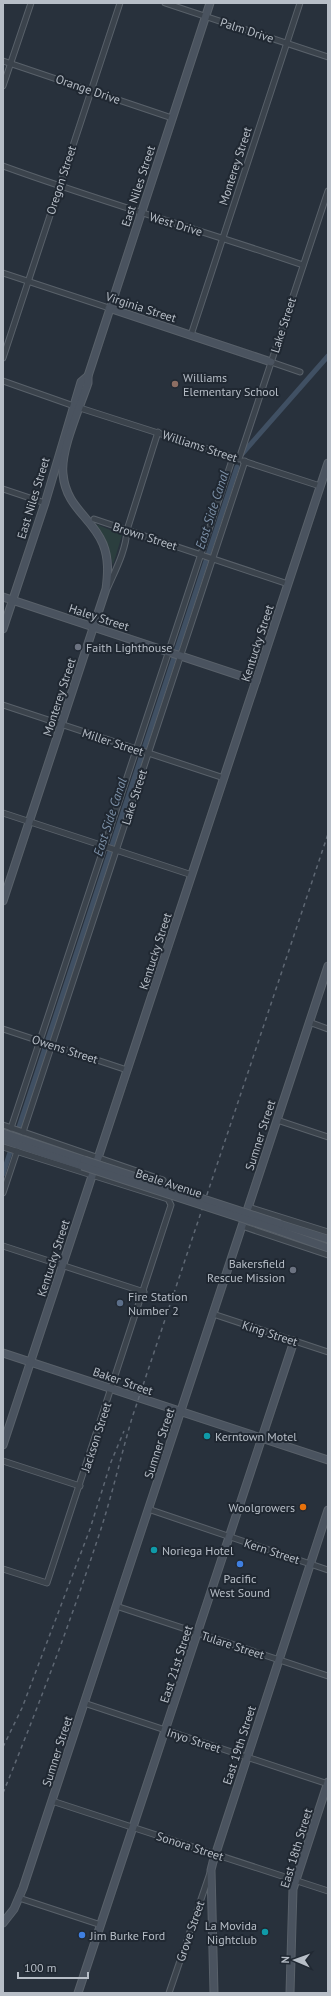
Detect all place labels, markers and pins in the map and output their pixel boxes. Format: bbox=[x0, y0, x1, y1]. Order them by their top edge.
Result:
place label: Williams Elementary School bbox=[183, 370, 279, 399]
marker: Williams Elementary School bbox=[170, 379, 180, 389]
place label: Faith Lighthouse bbox=[86, 640, 172, 655]
marker: Faith Lighthouse bbox=[73, 642, 83, 652]
place label: Bakersfield Rescue Mission bbox=[207, 1256, 285, 1285]
marker: Bakersfield Rescue Mission bbox=[288, 1265, 298, 1275]
place label: Fire Station Number 2 bbox=[128, 1289, 187, 1318]
marker: Fire Station Number 2 bbox=[115, 1298, 125, 1308]
place label: Kerntown Motel bbox=[215, 1429, 297, 1444]
marker: Kerntown Motel bbox=[202, 1431, 212, 1441]
place label: Woolgrowers bbox=[228, 1500, 295, 1515]
marker: Woolgrowers bbox=[298, 1502, 308, 1512]
place label: Noriega Hotel bbox=[162, 1543, 234, 1558]
marker: Noriega Hotel bbox=[149, 1545, 159, 1555]
marker: Pacific West Sound bbox=[235, 1559, 245, 1569]
place label: Pacific West Sound bbox=[210, 1571, 270, 1600]
place label: La Movida Nightclub bbox=[205, 1918, 257, 1947]
marker: La Movida Nightclub bbox=[260, 1927, 270, 1937]
place label: Jim Burke Ford bbox=[89, 1928, 165, 1943]
marker: Jim Burke Ford bbox=[77, 1930, 87, 1940]

